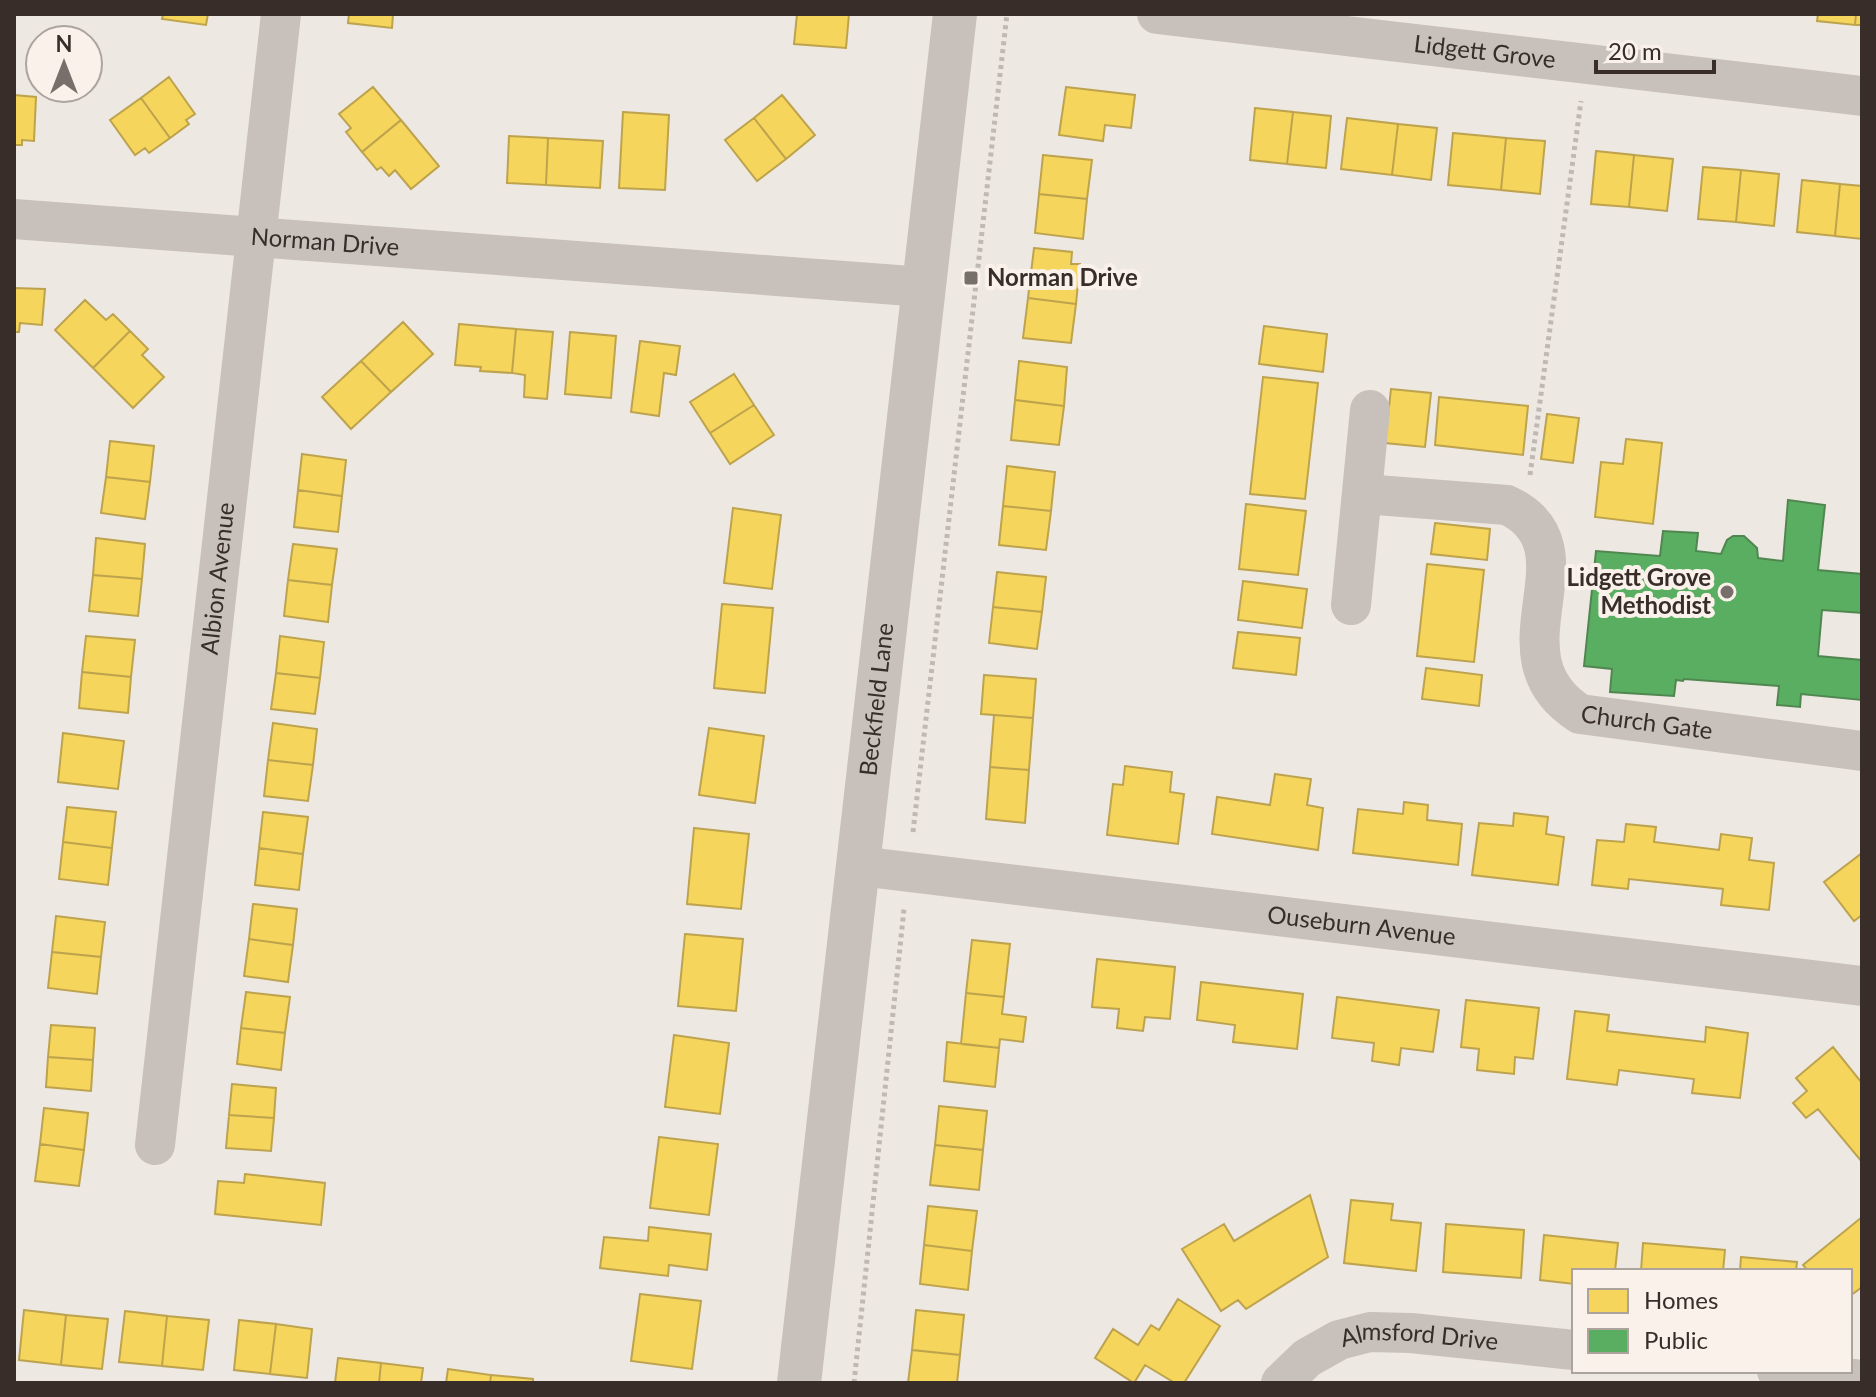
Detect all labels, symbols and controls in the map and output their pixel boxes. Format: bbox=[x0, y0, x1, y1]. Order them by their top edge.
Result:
north arrow bbox=[24, 24, 104, 104]
scale bar bbox=[1596, 24, 1714, 74]
street label: Lidgett Grove bbox=[1412, 28, 1557, 73]
text: N bbox=[56, 30, 72, 57]
text: 20 m bbox=[1608, 36, 1662, 65]
street label: Norman Drive bbox=[250, 221, 401, 261]
place label: Norman Drive bbox=[987, 262, 1138, 291]
marker: Norman Drive bbox=[962, 269, 980, 287]
street label: Albion Avenue bbox=[194, 501, 240, 656]
place label: Lidgett Grove Methodist bbox=[1567, 562, 1711, 619]
marker: Lidgett Grove Methodist bbox=[1718, 583, 1736, 601]
street label: Beckfield Lane bbox=[852, 621, 899, 777]
street label: Church Gate bbox=[1579, 698, 1715, 744]
street label: Ouseburn Avenue bbox=[1266, 899, 1457, 950]
legend bbox=[1572, 1269, 1852, 1373]
text: Homes bbox=[1644, 1285, 1718, 1314]
street label: Almsford Drive bbox=[1337, 1316, 1500, 1355]
text: Public bbox=[1644, 1325, 1708, 1354]

